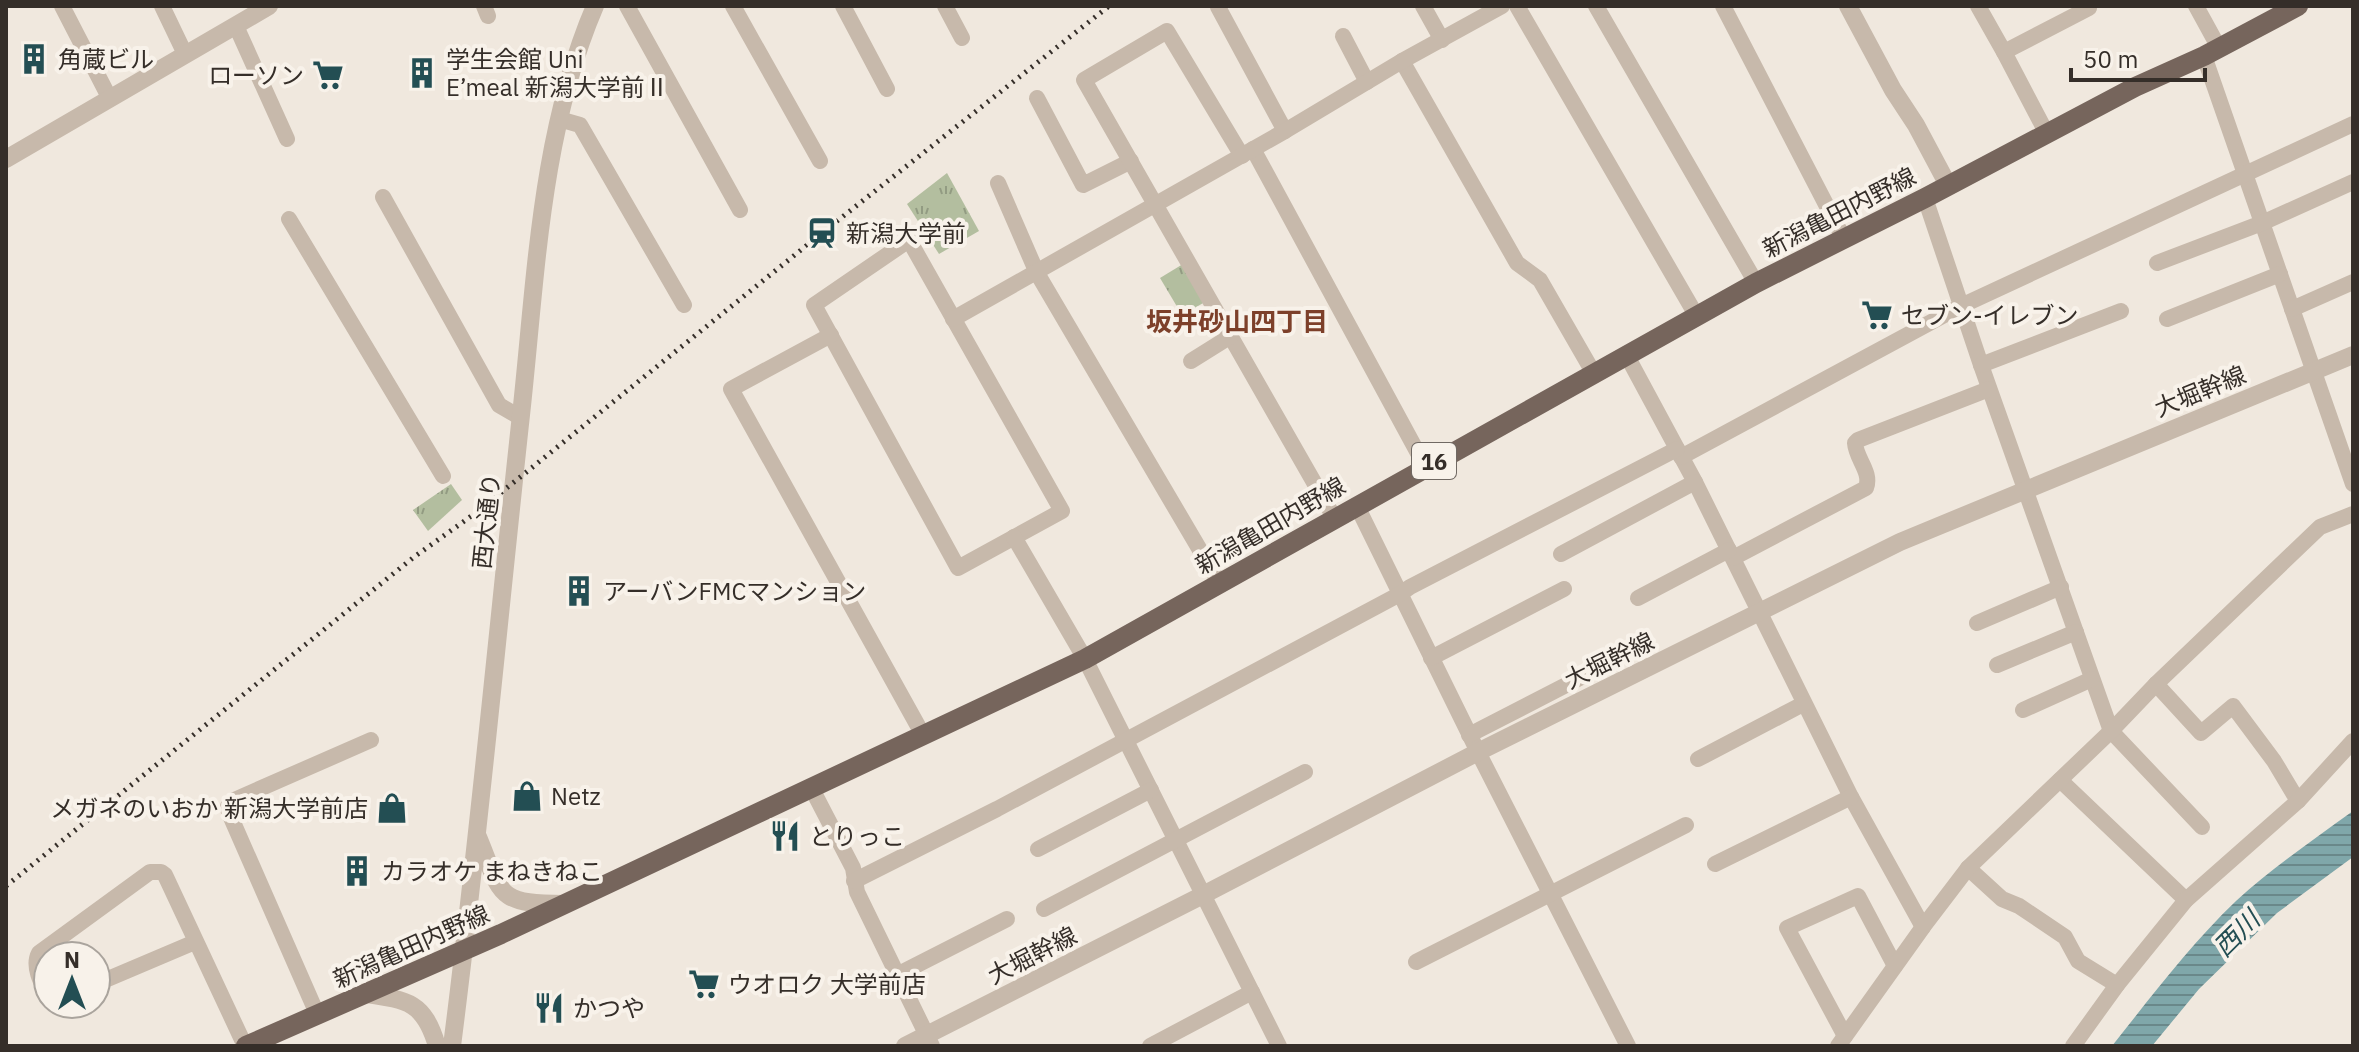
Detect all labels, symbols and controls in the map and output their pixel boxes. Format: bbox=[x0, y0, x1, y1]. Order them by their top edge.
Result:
scale bar bbox=[2071, 32, 2205, 82]
building icon: 角蔵ビル bbox=[17, 42, 51, 76]
place label: 角蔵ビル bbox=[58, 43, 154, 75]
place label: 学生会館 Uni E’meal 新潟大学前Ⅱ bbox=[446, 43, 669, 103]
text: 50 m bbox=[2083, 43, 2138, 75]
building icon: 学生会館 Uni E’meal 新潟大学前Ⅱ bbox=[405, 56, 439, 90]
supermarket icon: ローソン bbox=[311, 58, 345, 92]
place label: ローソン bbox=[208, 59, 304, 91]
street label: 新潟亀田内野線 bbox=[1757, 160, 1921, 264]
station icon: 新潟大学前 bbox=[805, 216, 839, 250]
place label: 新潟大学前 bbox=[846, 217, 966, 249]
supermarket icon: セブン-イレブン bbox=[1860, 298, 1894, 332]
place label: セブン-イレブン bbox=[1901, 299, 2079, 331]
district label: 坂井砂山四丁目 bbox=[1146, 304, 1328, 338]
street label: 大堀幹線 bbox=[2150, 358, 2250, 424]
road number: 16 bbox=[1412, 443, 1456, 479]
street label: 新潟亀田内野線 bbox=[1189, 469, 1351, 581]
street label: 西大通り bbox=[465, 472, 507, 570]
building icon: アーバンFMCマンション bbox=[562, 574, 596, 608]
place label: アーバンFMCマンション bbox=[603, 575, 866, 607]
street label: 大堀幹線 bbox=[1559, 625, 1659, 695]
shop icon: Netz bbox=[510, 779, 544, 813]
place label: Netz bbox=[551, 780, 601, 812]
shop icon: メガネのいおか 新潟大学前店 bbox=[375, 791, 409, 825]
place label: メガネのいおか 新潟大学前店 bbox=[50, 792, 368, 824]
restaurant icon: とりっこ bbox=[768, 819, 802, 853]
place label: とりっこ bbox=[809, 820, 905, 852]
building icon: カラオケ まねきねこ bbox=[340, 854, 374, 888]
place label: カラオケ まねきねこ bbox=[381, 855, 603, 887]
street label: 新潟亀田内野線 bbox=[328, 897, 494, 995]
water label: 西川 bbox=[2206, 900, 2269, 963]
street label: 大堀幹線 bbox=[982, 919, 1082, 991]
north arrow bbox=[32, 940, 112, 1020]
text: N bbox=[64, 945, 80, 974]
supermarket icon: ウオロク 大学前店 bbox=[687, 967, 721, 1001]
place label: ウオロク 大学前店 bbox=[728, 968, 926, 1000]
restaurant icon: かつや bbox=[532, 991, 566, 1025]
place label: かつや bbox=[573, 992, 645, 1024]

